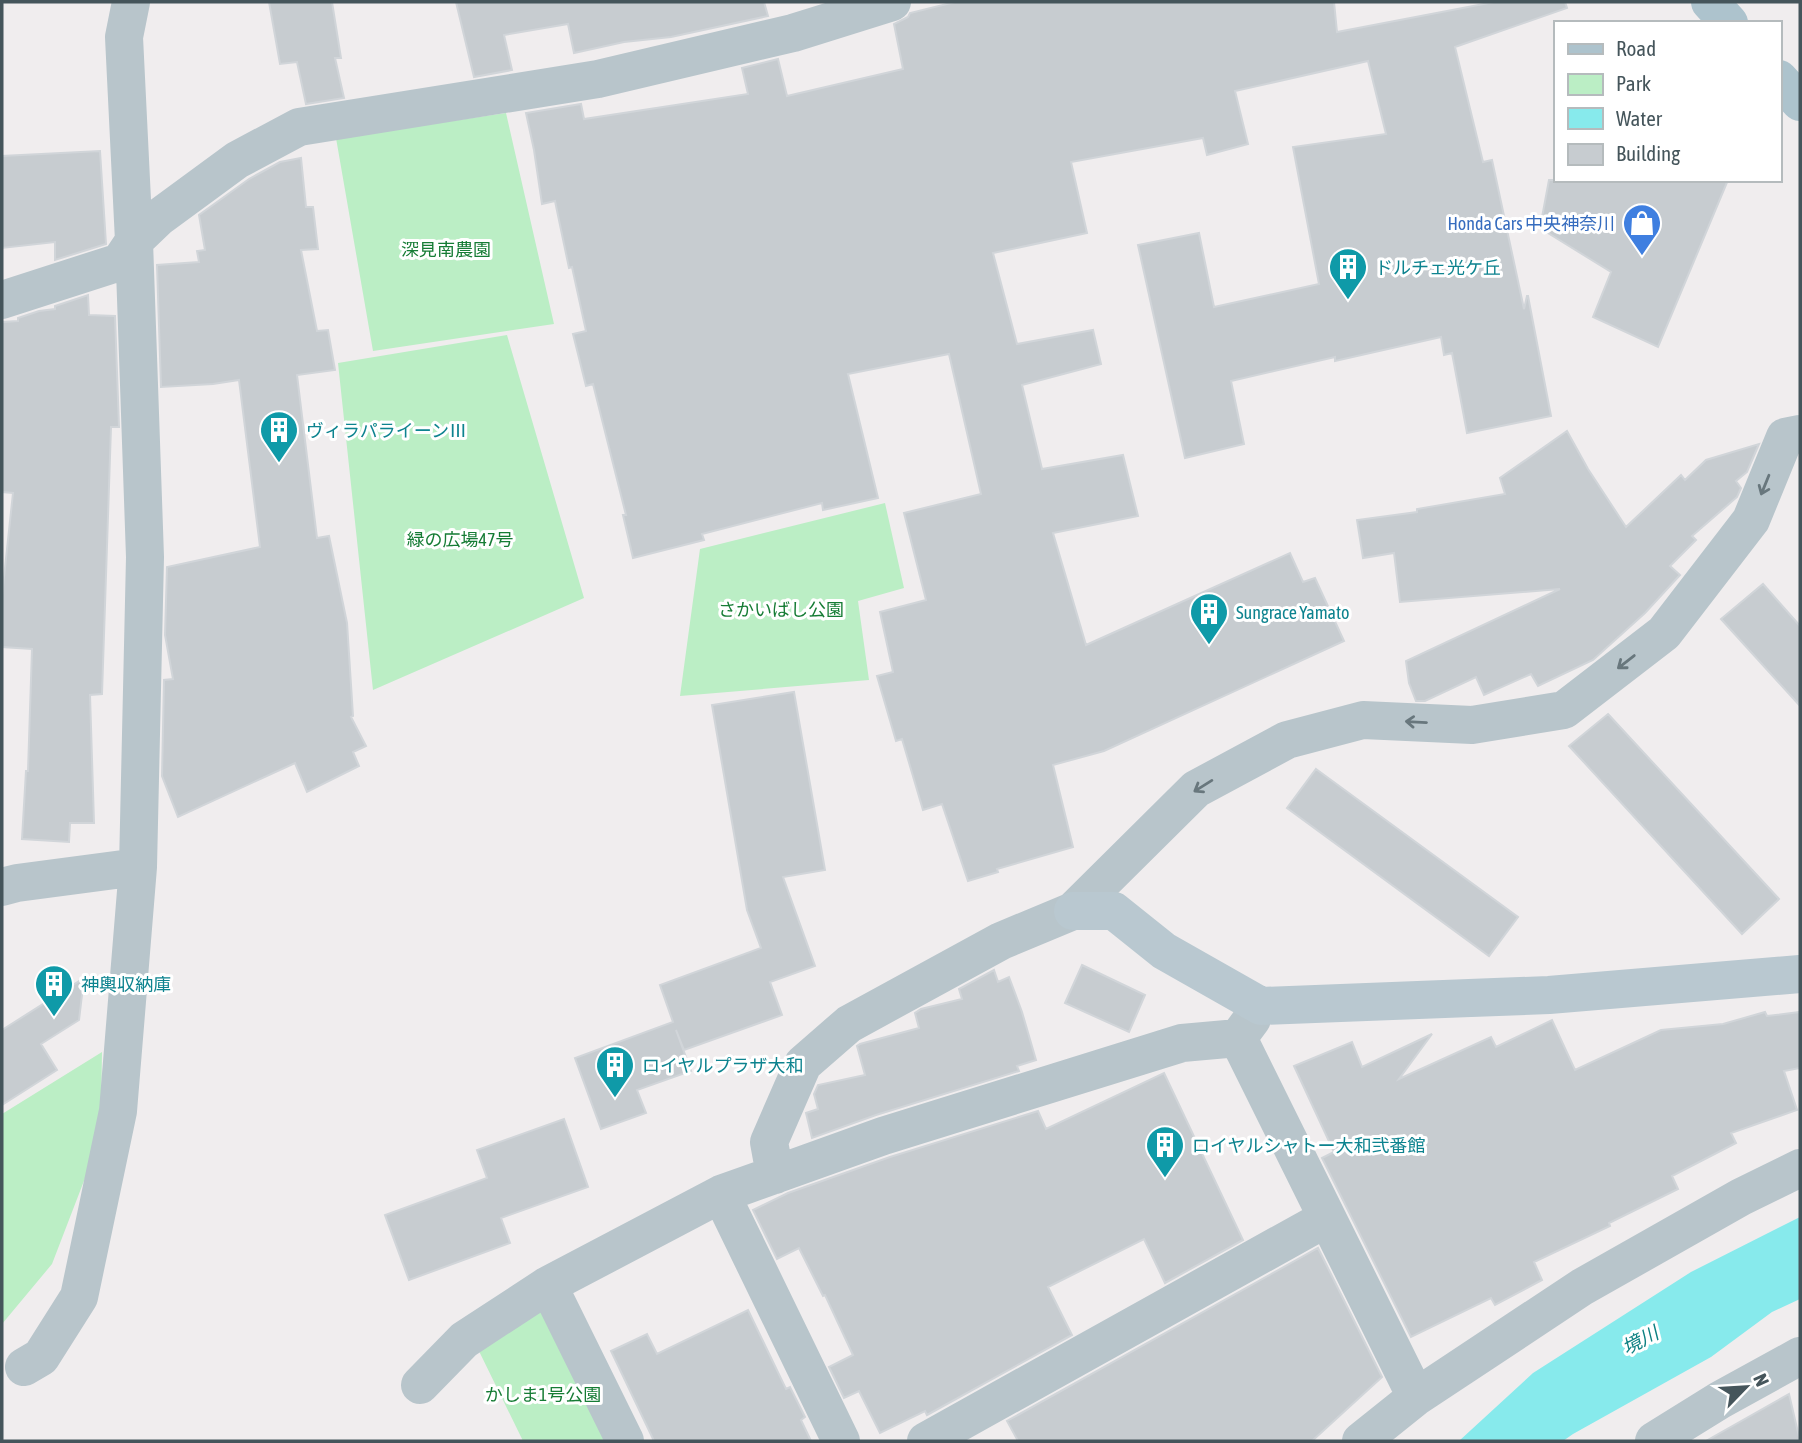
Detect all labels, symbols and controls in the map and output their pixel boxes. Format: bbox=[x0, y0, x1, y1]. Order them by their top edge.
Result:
legend bbox=[1554, 21, 1781, 182]
text: Road bbox=[1616, 36, 1656, 60]
text: Park bbox=[1616, 71, 1651, 95]
text: Water bbox=[1616, 106, 1663, 130]
text: Building bbox=[1616, 141, 1680, 165]
shop icon: Honda Cars 中央神奈川 bbox=[1621, 202, 1663, 257]
place label: Honda Cars 中央神奈川 bbox=[1447, 213, 1615, 234]
park label: 深見南農園 bbox=[401, 239, 491, 260]
building icon: ドルチェ光ケ丘 bbox=[1327, 246, 1369, 301]
place label: ドルチェ光ケ丘 bbox=[1375, 257, 1501, 278]
building icon: ヴィラパライーンⅢ bbox=[258, 409, 300, 464]
place label: ヴィラパライーンⅢ bbox=[306, 420, 467, 441]
one-way arrow bbox=[1758, 474, 1771, 496]
park label: 緑の広場47号 bbox=[407, 529, 513, 550]
building icon: Sungrace Yamato bbox=[1188, 591, 1230, 646]
park label: さかいばし公園 bbox=[718, 599, 844, 620]
place label: Sungrace Yamato bbox=[1236, 602, 1349, 623]
one-way arrow bbox=[1618, 654, 1636, 670]
one-way arrow bbox=[1405, 716, 1428, 729]
one-way arrow bbox=[1194, 779, 1214, 793]
building icon: 神輿収納庫 bbox=[33, 963, 75, 1018]
place label: 神輿収納庫 bbox=[81, 974, 171, 995]
building icon: ロイヤルプラザ大和 bbox=[594, 1044, 636, 1099]
place label: ロイヤルプラザ大和 bbox=[642, 1055, 803, 1076]
building icon: ロイヤルシャトー大和弐番館 bbox=[1144, 1124, 1186, 1179]
place label: ロイヤルシャトー大和弐番館 bbox=[1192, 1135, 1425, 1156]
water label: 境川 bbox=[1618, 1320, 1664, 1359]
north arrow bbox=[1711, 1352, 1781, 1422]
text: N bbox=[1749, 1370, 1774, 1390]
park label: かしま1号公園 bbox=[485, 1384, 601, 1405]

